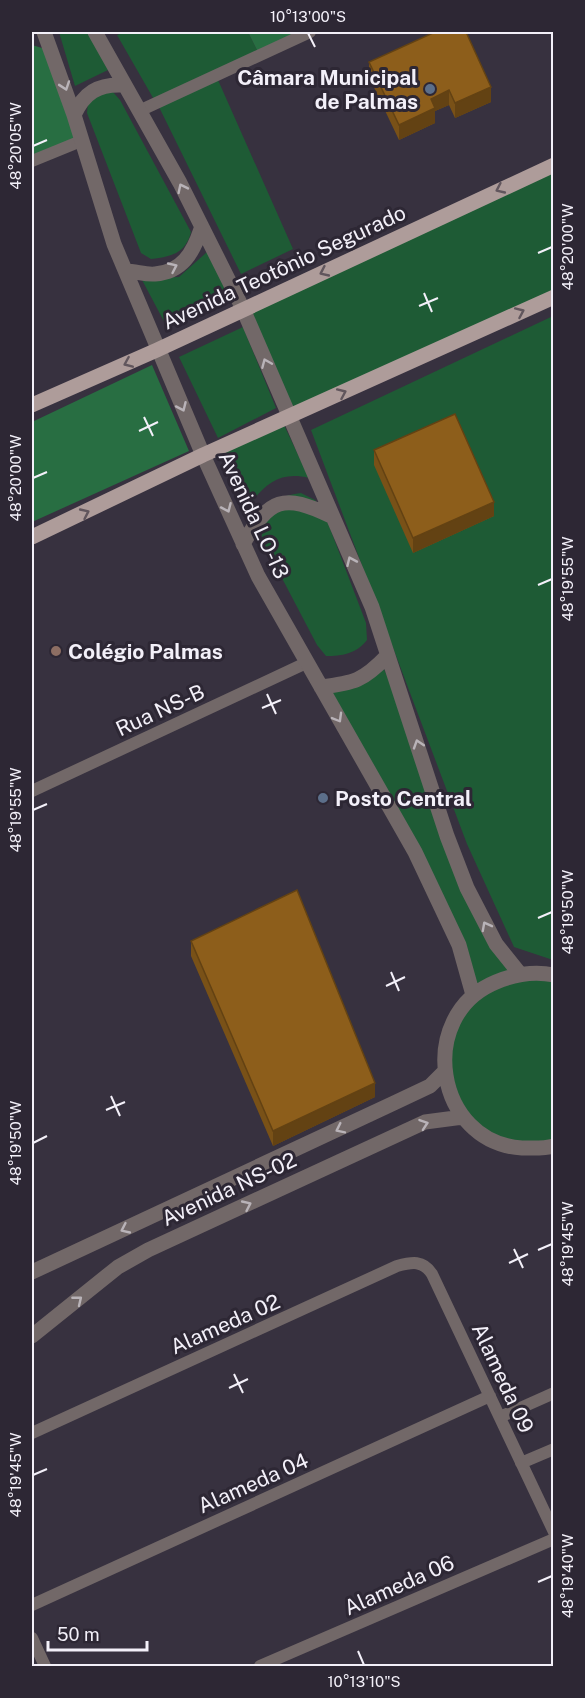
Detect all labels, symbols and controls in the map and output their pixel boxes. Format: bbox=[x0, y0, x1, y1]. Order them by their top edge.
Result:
text: 10°13'00"S bbox=[270, 8, 346, 25]
place label: Câmara Municipal de Palmas bbox=[237, 65, 418, 114]
one-way arrow bbox=[57, 80, 70, 91]
marker: Câmara Municipal de Palmas bbox=[423, 82, 437, 96]
text: 48°20'05"W bbox=[7, 102, 24, 190]
one-way arrow bbox=[496, 181, 507, 193]
one-way arrow bbox=[177, 183, 189, 194]
street label: Avenida Teotônio Segurado bbox=[158, 200, 410, 334]
text: 48°20'00"W bbox=[559, 204, 576, 290]
one-way arrow bbox=[167, 263, 178, 275]
one-way arrow bbox=[319, 265, 330, 277]
one-way arrow bbox=[513, 308, 524, 320]
one-way arrow bbox=[123, 356, 134, 368]
one-way arrow bbox=[261, 359, 273, 370]
one-way arrow bbox=[336, 388, 347, 400]
one-way arrow bbox=[175, 401, 187, 412]
text: 48°20'00"W bbox=[7, 435, 24, 521]
street label: Avenida LO-13 bbox=[214, 447, 294, 583]
one-way arrow bbox=[220, 502, 232, 513]
one-way arrow bbox=[78, 508, 89, 520]
text: 48°19'55"W bbox=[559, 536, 576, 622]
one-way arrow bbox=[346, 557, 358, 568]
place label: Colégio Palmas bbox=[68, 639, 223, 664]
marker: Colégio Palmas bbox=[49, 644, 63, 658]
street label: Rua NS-B bbox=[112, 679, 208, 741]
one-way arrow bbox=[331, 711, 342, 722]
one-way arrow bbox=[413, 739, 425, 750]
text: 48°19'55"W bbox=[7, 767, 24, 853]
place label: Posto Central bbox=[335, 786, 472, 811]
marker: Posto Central bbox=[316, 791, 330, 805]
text: 48°19'50"W bbox=[559, 870, 576, 954]
one-way arrow bbox=[482, 922, 493, 933]
text: 48°19'50"W bbox=[7, 1101, 24, 1185]
one-way arrow bbox=[418, 1119, 429, 1131]
one-way arrow bbox=[335, 1122, 346, 1134]
street label: Avenida NS-02 bbox=[158, 1147, 300, 1231]
one-way arrow bbox=[240, 1200, 251, 1212]
text: 48°19'45"W bbox=[559, 1202, 576, 1286]
one-way arrow bbox=[120, 1222, 131, 1234]
street label: Alameda 02 bbox=[166, 1289, 284, 1359]
one-way arrow bbox=[71, 1296, 82, 1307]
street label: Alameda 09 bbox=[467, 1319, 539, 1437]
text: 48°19'45"W bbox=[7, 1433, 24, 1517]
street label: Alameda 04 bbox=[194, 1448, 312, 1518]
text: 48°19'40"W bbox=[559, 1534, 576, 1618]
street label: Alameda 06 bbox=[340, 1550, 458, 1620]
scale bar bbox=[48, 1614, 147, 1652]
text: 50 m bbox=[57, 1624, 100, 1645]
text: 10°13'10"S bbox=[327, 1673, 401, 1690]

